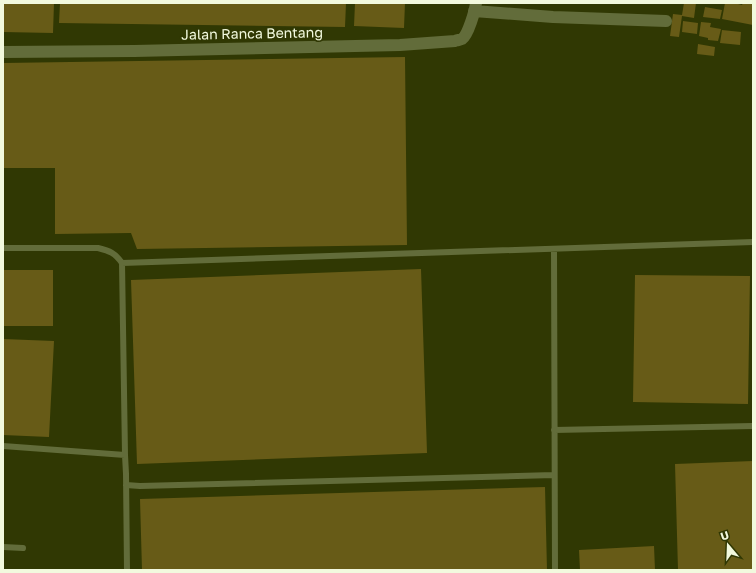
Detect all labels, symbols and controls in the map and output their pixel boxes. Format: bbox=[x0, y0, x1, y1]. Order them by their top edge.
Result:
street label: Jalan Ranca Bentang bbox=[181, 23, 323, 43]
north arrow bbox=[708, 525, 748, 565]
text: U bbox=[719, 528, 730, 543]

